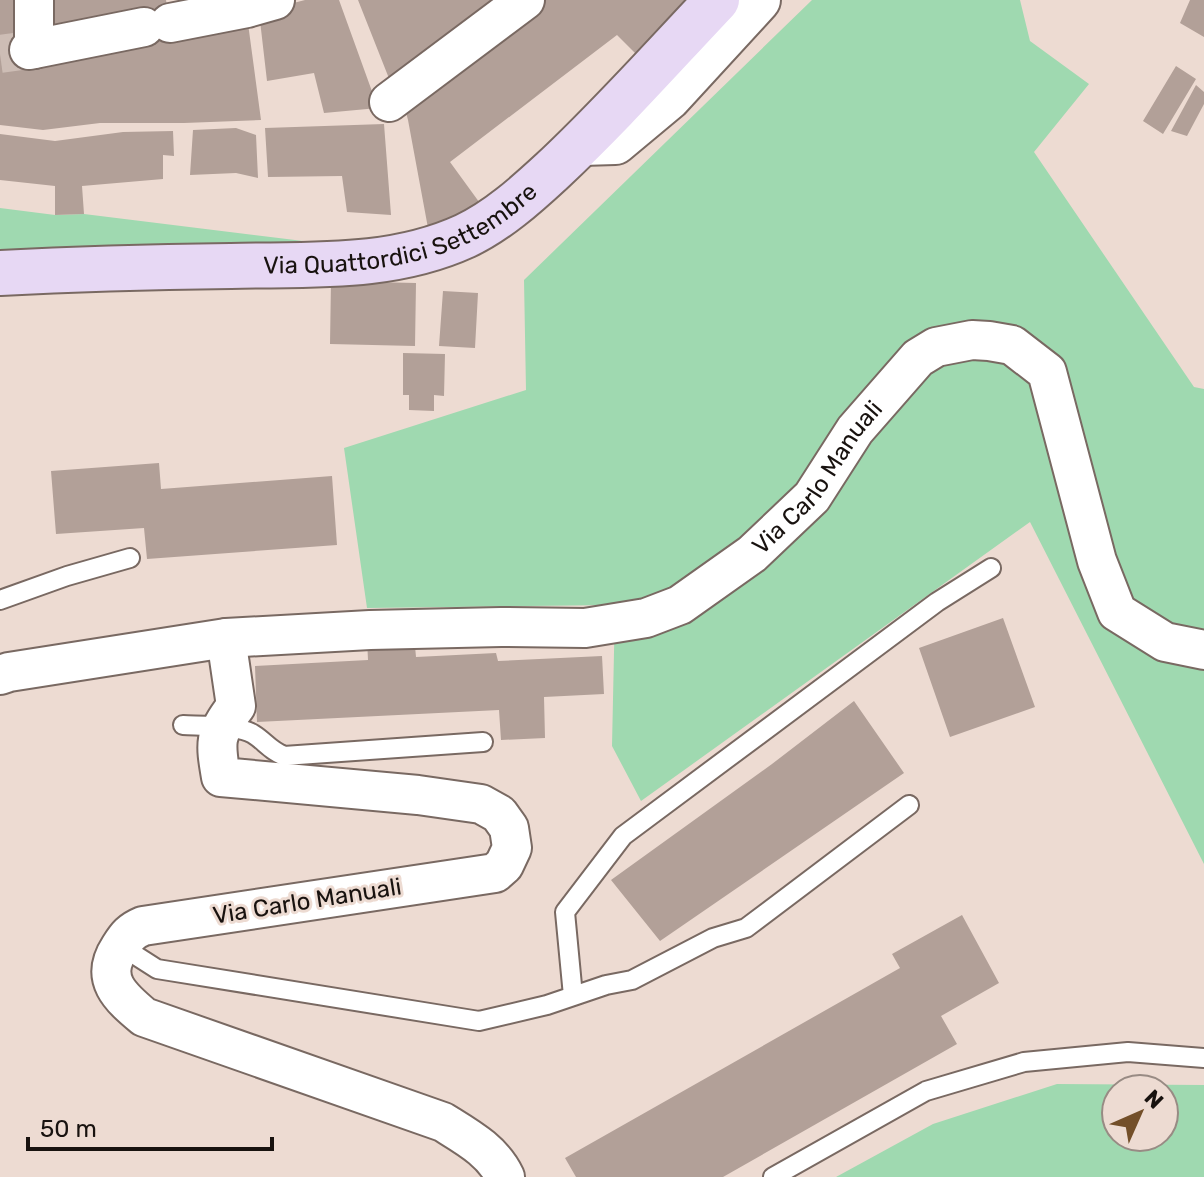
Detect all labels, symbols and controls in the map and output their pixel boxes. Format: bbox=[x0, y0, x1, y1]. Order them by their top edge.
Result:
street label: Via Quattordici Settembre bbox=[263, 177, 543, 280]
street label: Via Carlo Manuali bbox=[747, 395, 888, 560]
street label: Via Carlo Manuali bbox=[211, 872, 403, 930]
north arrow bbox=[1100, 1073, 1180, 1153]
text: N bbox=[1139, 1084, 1169, 1114]
scale bar bbox=[28, 1101, 272, 1151]
text: 50 m bbox=[40, 1115, 97, 1143]

